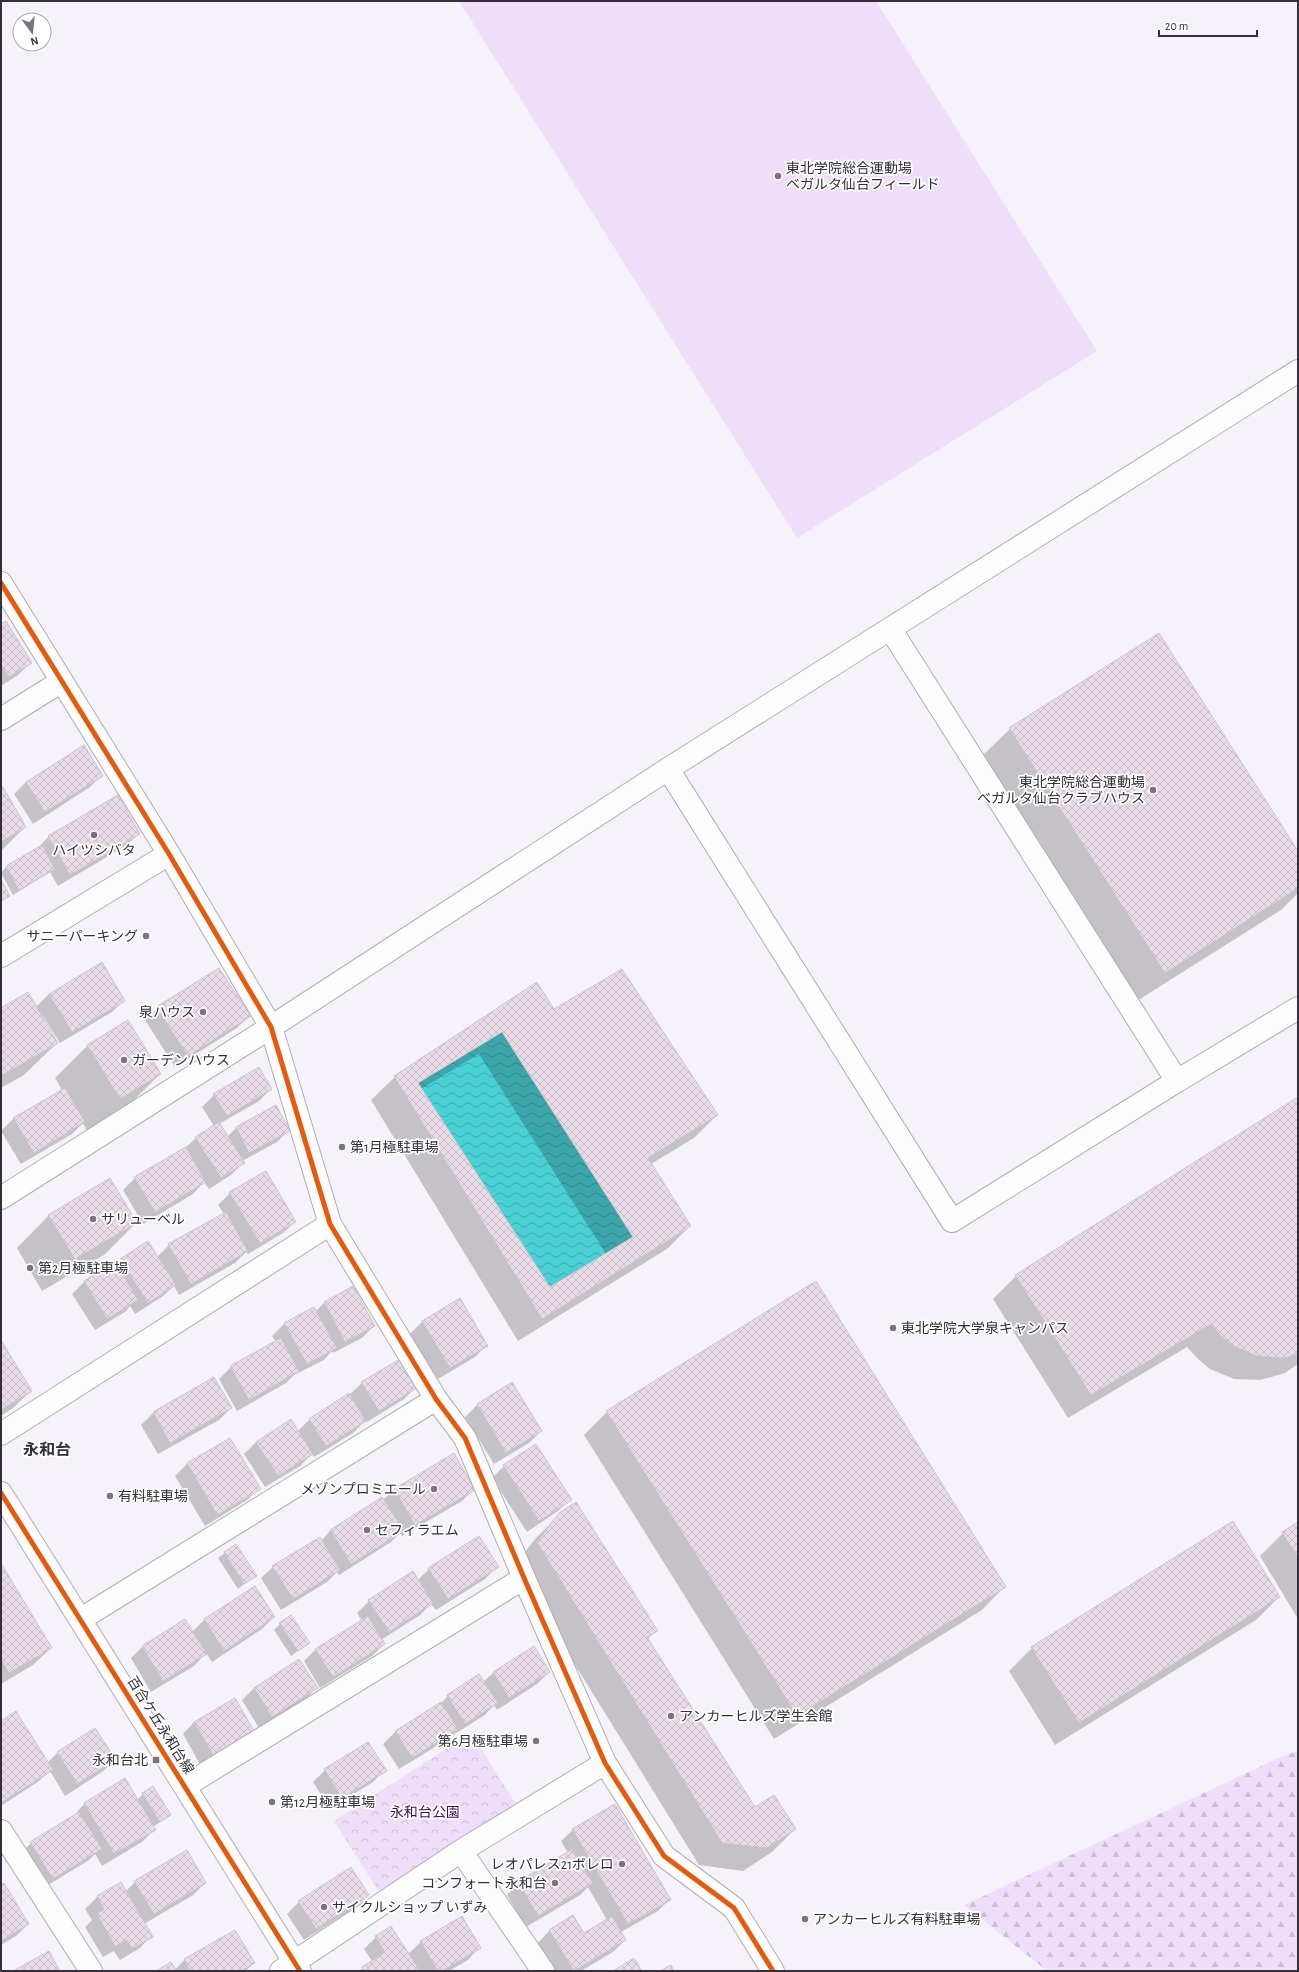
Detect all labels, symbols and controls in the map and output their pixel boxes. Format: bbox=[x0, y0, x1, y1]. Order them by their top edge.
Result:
north arrow bbox=[12, 12, 52, 52]
scale bar bbox=[1159, 12, 1257, 38]
text: 20 m bbox=[1165, 20, 1188, 32]
text: N bbox=[29, 35, 40, 47]
place label: 東北学院総合運動場 ベガルタ仙台フィールド bbox=[786, 160, 940, 192]
marker: 東北学院総合運動場 ベガルタ仙台フィールド bbox=[773, 171, 783, 181]
place label: 東北学院総合運動場 べガルタ仙台クラブハウス bbox=[977, 774, 1145, 806]
marker: 東北学院総合運動場 べガルタ仙台クラブハウス bbox=[1148, 785, 1158, 795]
marker: ハイツシバタ bbox=[89, 830, 99, 840]
place label: ハイツシバタ bbox=[52, 843, 136, 858]
place label: サニーパーキング bbox=[27, 929, 138, 944]
marker: サニーパーキング bbox=[141, 931, 151, 941]
place label: 泉ハウス bbox=[139, 1004, 195, 1020]
marker: 泉ハウス bbox=[198, 1007, 208, 1017]
place label: ガーデンハウス bbox=[132, 1053, 230, 1068]
marker: ガーデンハウス bbox=[119, 1055, 129, 1065]
place label: 第1月極駐車場 bbox=[350, 1139, 439, 1155]
marker: 第1月極駐車場 bbox=[337, 1142, 347, 1152]
place label: サリューベル bbox=[101, 1213, 185, 1227]
marker: サリューベル bbox=[88, 1214, 98, 1224]
place label: 第2月極駐車場 bbox=[38, 1260, 128, 1276]
marker: 第2月極駐車場 bbox=[25, 1263, 35, 1273]
place label: 東北学院大学泉キャンパス bbox=[901, 1320, 1069, 1336]
marker: 東北学院大学泉キャンパス bbox=[888, 1323, 898, 1333]
district label: 永和台 bbox=[23, 1441, 71, 1458]
place label: メゾンプロミエール bbox=[300, 1482, 426, 1497]
marker: メゾンプロミエール bbox=[429, 1484, 439, 1494]
place label: 有料駐車場 bbox=[118, 1488, 188, 1504]
marker: 有料駐車場 bbox=[105, 1491, 115, 1501]
place label: セフィラエム bbox=[375, 1524, 459, 1538]
marker: セフィラエム bbox=[362, 1525, 372, 1535]
street label: 百合ケ丘永和台線 bbox=[125, 1673, 197, 1777]
place label: アンカーヒルズ学生会館 bbox=[679, 1708, 832, 1724]
marker: アンカーヒルズ学生会館 bbox=[666, 1711, 676, 1721]
place label: 第6月極駐車場 bbox=[437, 1733, 528, 1749]
marker: 第6月極駐車場 bbox=[531, 1736, 541, 1746]
place label: 永和台北 bbox=[92, 1752, 148, 1768]
marker: 永和台北 bbox=[151, 1755, 161, 1765]
place label: 第12月極駐車場 bbox=[280, 1794, 375, 1810]
marker: 第12月極駐車場 bbox=[267, 1797, 277, 1807]
park label: 永和台公園 bbox=[390, 1804, 460, 1820]
place label: レオパレス21ボレロ bbox=[491, 1857, 614, 1872]
marker: レオパレス21ボレロ bbox=[617, 1859, 627, 1869]
place label: コンフォート永和台 bbox=[421, 1875, 547, 1891]
marker: コンフォート永和台 bbox=[550, 1878, 560, 1888]
place label: サイクルショップ いずみ bbox=[332, 1900, 488, 1915]
marker: サイクルショップ いずみ bbox=[319, 1902, 329, 1912]
place label: アンカーヒルズ有料駐車場 bbox=[813, 1911, 980, 1927]
marker: アンカーヒルズ有料駐車場 bbox=[800, 1914, 810, 1924]

